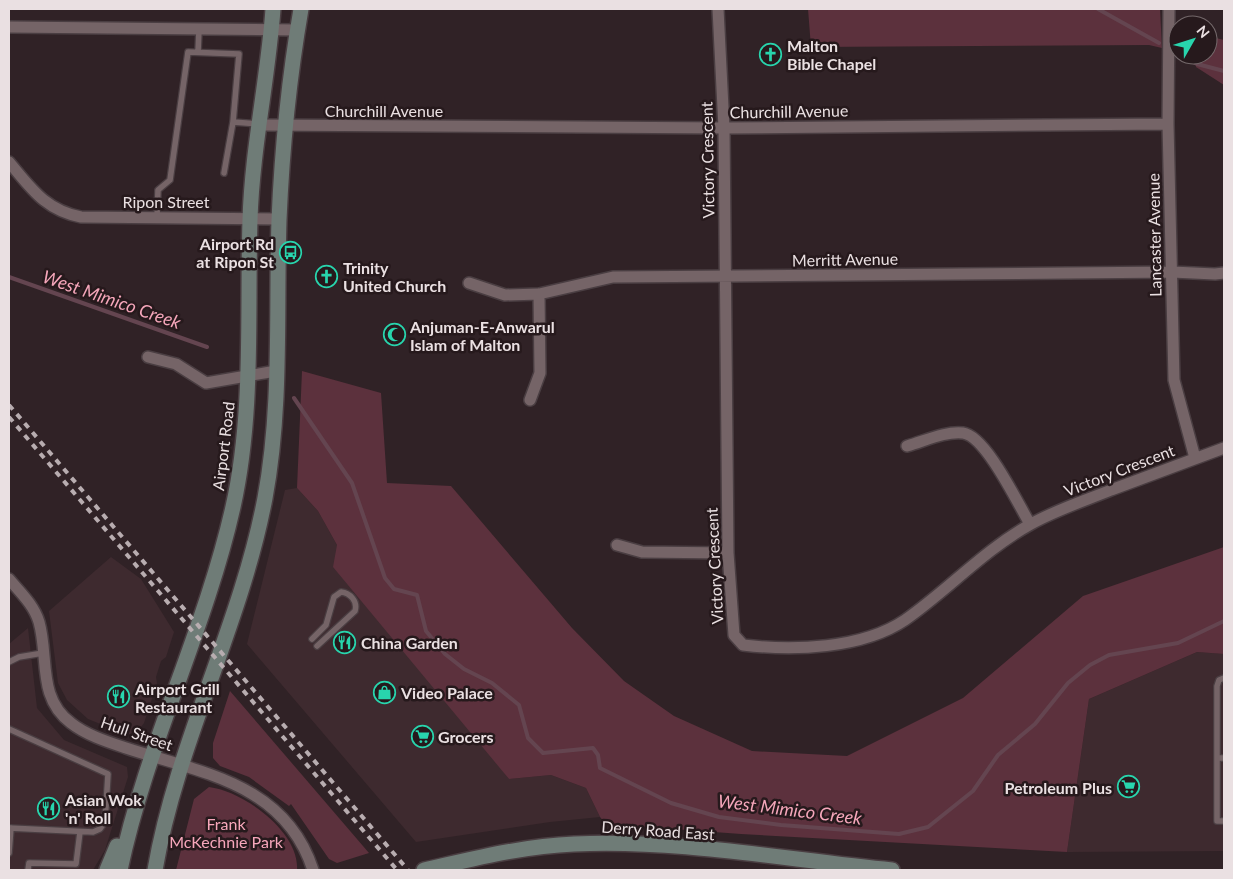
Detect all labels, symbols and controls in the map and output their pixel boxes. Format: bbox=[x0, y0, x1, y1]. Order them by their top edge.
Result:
north arrow bbox=[1168, 15, 1218, 65]
text: N bbox=[1193, 22, 1213, 41]
place label: Malton Bible Chapel bbox=[787, 36, 876, 73]
church icon: Malton Bible Chapel bbox=[759, 42, 783, 66]
street label: Churchill Avenue bbox=[730, 100, 848, 122]
street label: Churchill Avenue bbox=[325, 101, 443, 120]
street label: Victory Crescent bbox=[696, 101, 718, 219]
street label: Lancaster Avenue bbox=[1143, 173, 1165, 297]
street label: Ripon Street bbox=[123, 192, 210, 211]
place label: Airport Rd at Ripon St bbox=[196, 234, 274, 271]
bus stop icon: Airport Rd at Ripon St bbox=[278, 240, 302, 264]
street label: Merritt Avenue bbox=[792, 249, 898, 269]
place label: Trinity United Church bbox=[343, 258, 446, 295]
church icon: Trinity United Church bbox=[315, 264, 339, 288]
water label: West Mimico Creek bbox=[40, 265, 184, 333]
place label: Anjuman-E-Anwarul Islam of Malton bbox=[409, 317, 555, 354]
mosque icon: Anjuman-E-Anwarul Islam of Malton bbox=[382, 323, 406, 347]
street label: Airport Road bbox=[208, 400, 238, 492]
street label: Victory Crescent bbox=[1061, 440, 1177, 500]
street label: Victory Crescent bbox=[701, 507, 727, 625]
restaurant icon: China Garden bbox=[333, 630, 357, 654]
place label: China Garden bbox=[361, 633, 458, 652]
place label: Airport Grill Restaurant bbox=[134, 679, 220, 716]
shop icon: Video Palace bbox=[373, 680, 397, 704]
place label: Video Palace bbox=[400, 683, 493, 702]
restaurant icon: Airport Grill Restaurant bbox=[107, 685, 131, 709]
street label: Hull Street bbox=[99, 712, 176, 754]
supermarket icon: Grocers bbox=[410, 724, 434, 748]
place label: Grocers bbox=[438, 727, 494, 746]
supermarket icon: Petroleum Plus bbox=[1116, 775, 1140, 799]
place label: Petroleum Plus bbox=[1004, 778, 1112, 797]
water label: West Mimico Creek bbox=[717, 789, 864, 829]
place label: Asian Wok 'n' Roll bbox=[64, 790, 142, 827]
restaurant icon: Asian Wok 'n' Roll bbox=[37, 796, 61, 820]
park label: Frank McKechnie Park bbox=[169, 814, 284, 851]
street label: Derry Road East bbox=[601, 817, 716, 843]

